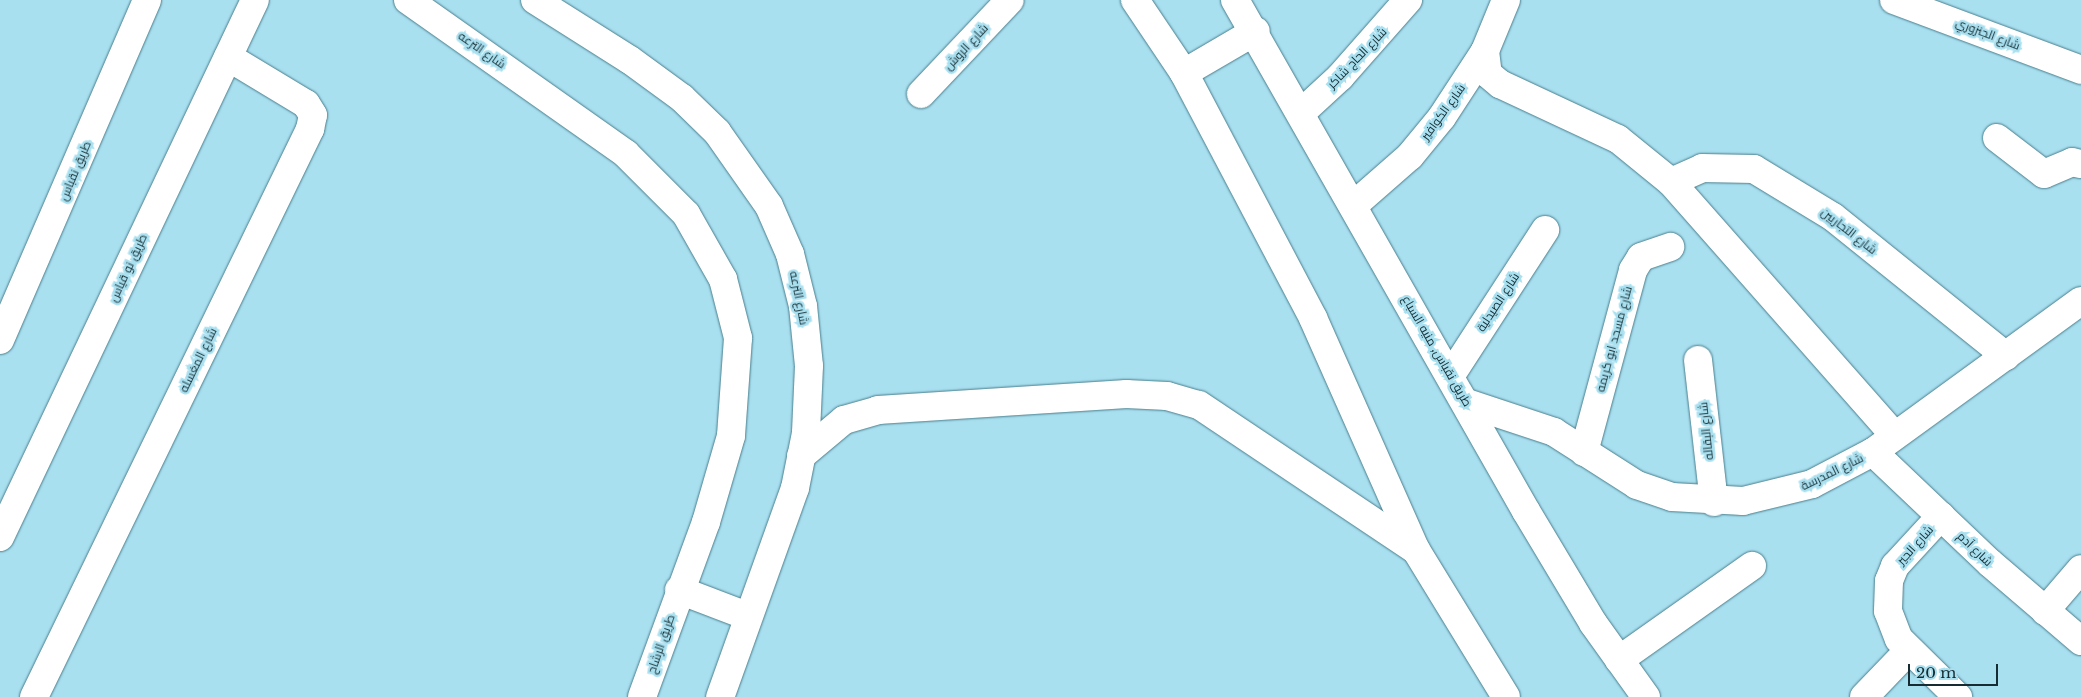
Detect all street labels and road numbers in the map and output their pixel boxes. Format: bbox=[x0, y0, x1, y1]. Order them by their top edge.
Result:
street label: شارع الجنزوري bbox=[1954, 15, 2022, 53]
street label: شارع الروش bbox=[941, 21, 991, 73]
street label: شارع الحاج شاكر bbox=[1324, 25, 1390, 91]
street label: شارع الترعه bbox=[456, 29, 508, 71]
street label: شارع الكوافير bbox=[1418, 81, 1468, 143]
street label: طريق نقباس bbox=[56, 139, 94, 203]
street label: شارع التجاريين bbox=[1818, 205, 1880, 257]
street label: طريق نو قياس bbox=[106, 232, 150, 304]
street label: شارع الترعه bbox=[787, 270, 811, 326]
street label: شارع الصيدلية bbox=[1474, 270, 1522, 334]
street label: شارع مسجد ابو كريمه bbox=[1593, 285, 1635, 393]
street label: طريق نقباس, منيه السباع bbox=[1399, 293, 1475, 409]
street label: شارع المغسله bbox=[176, 325, 220, 395]
street label: شارع البقاله bbox=[1696, 401, 1716, 461]
street label: شارع المدرسة bbox=[1798, 451, 1866, 493]
street label: شارع الجير bbox=[1894, 523, 1936, 567]
street label: شارع آدم bbox=[1954, 529, 1996, 569]
street label: طريق الرشاح bbox=[644, 613, 678, 675]

